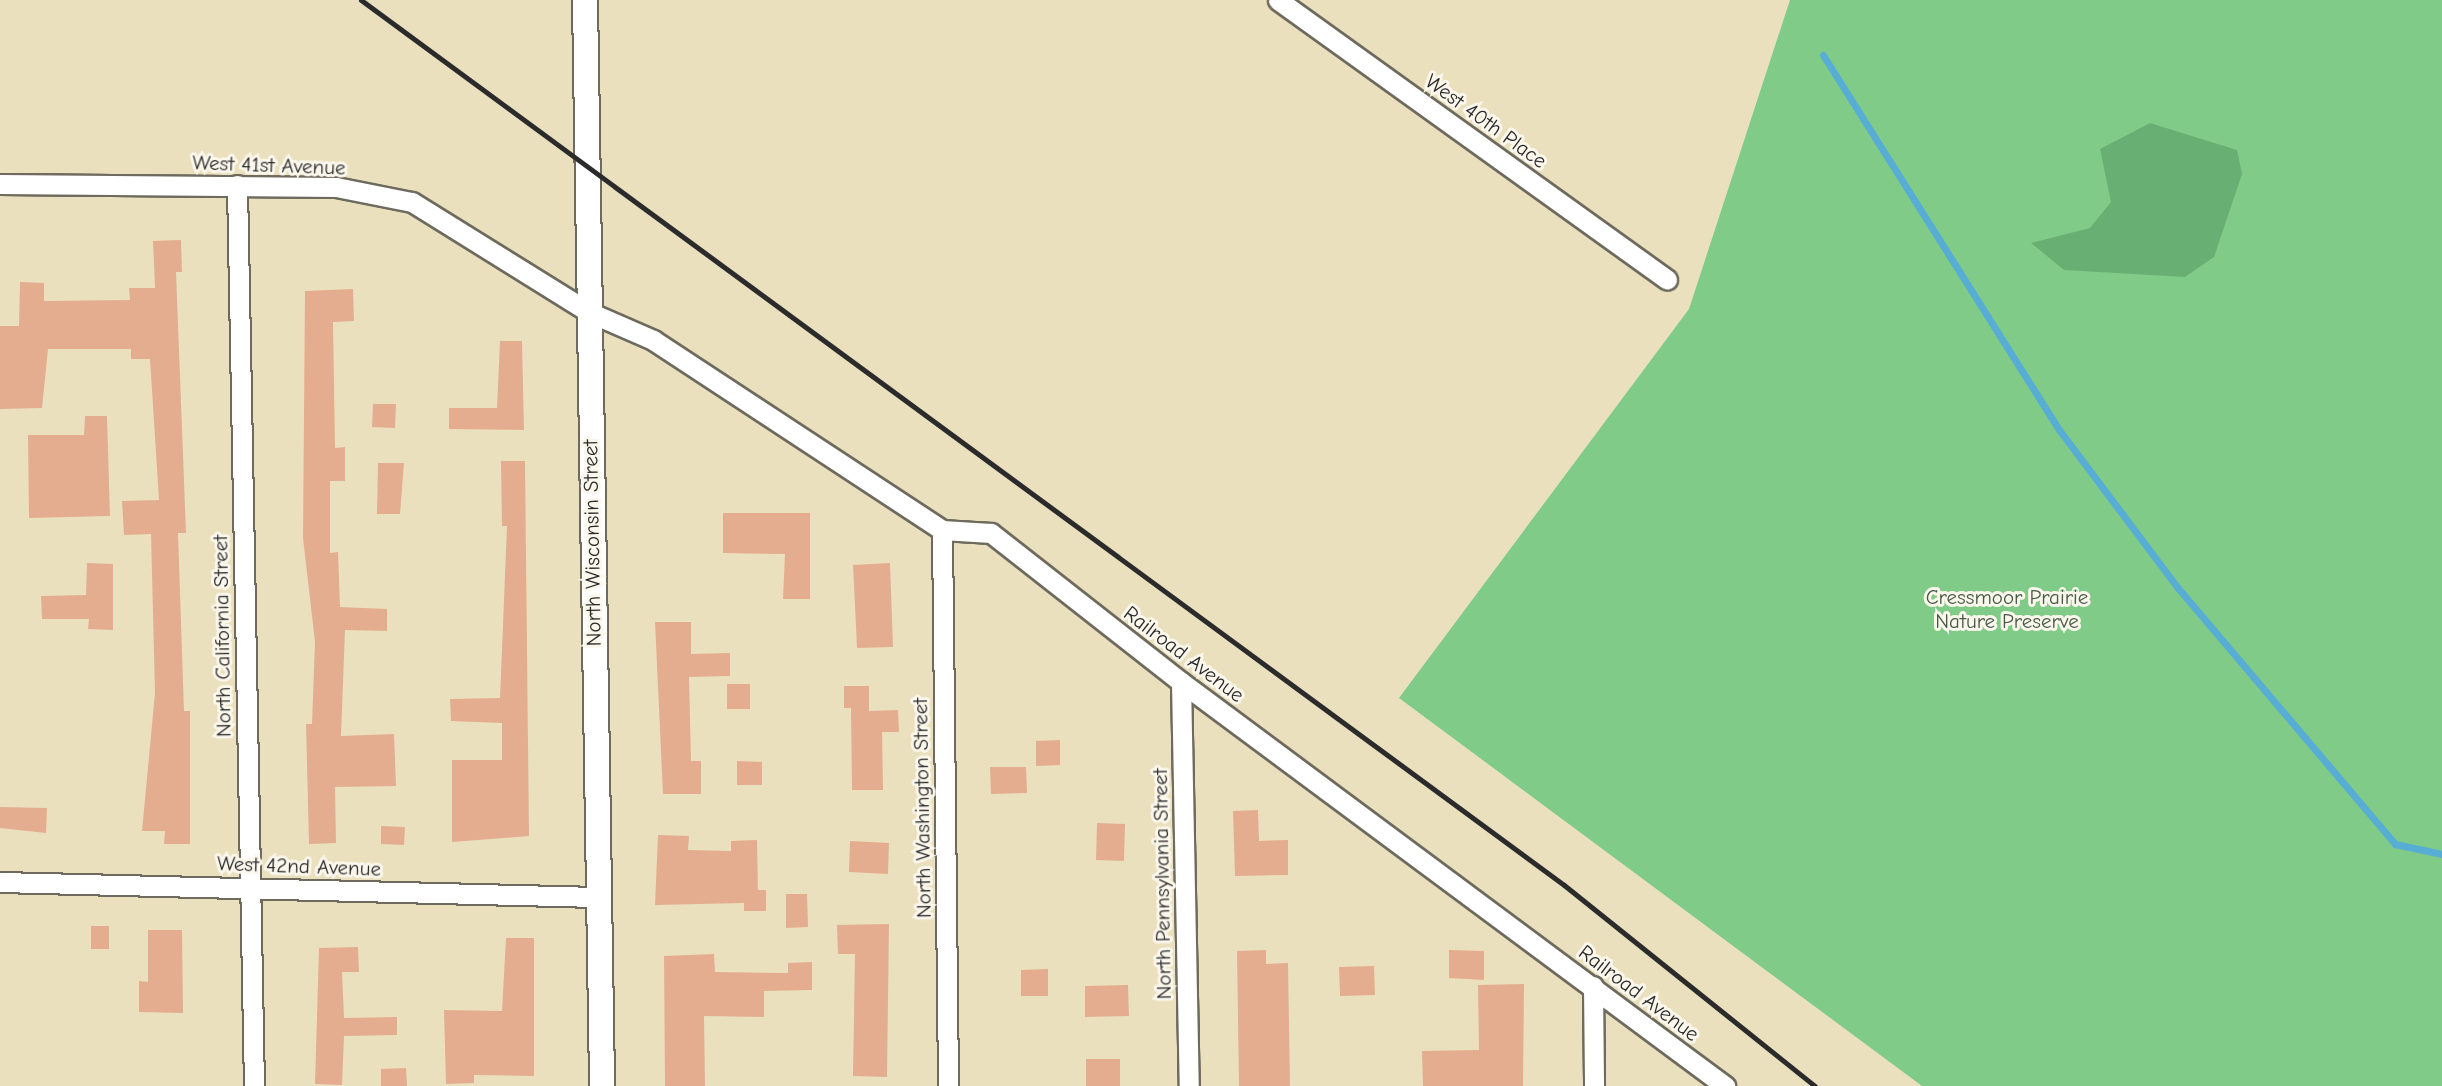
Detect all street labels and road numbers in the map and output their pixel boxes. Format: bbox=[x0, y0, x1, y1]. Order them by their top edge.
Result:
street label: West 40th Place bbox=[1420, 68, 1552, 174]
street label: West 41st Avenue bbox=[192, 150, 346, 180]
street label: North Wisconsin Street bbox=[578, 439, 606, 647]
street label: North California Street bbox=[208, 535, 236, 737]
street label: Railroad Avenue bbox=[1119, 600, 1249, 708]
street label: North Washington Street bbox=[907, 698, 937, 918]
street label: North Pennsylvania Street bbox=[1147, 768, 1177, 1000]
street label: West 42nd Avenue bbox=[217, 851, 381, 881]
street label: Railroad Avenue bbox=[1574, 939, 1704, 1047]

